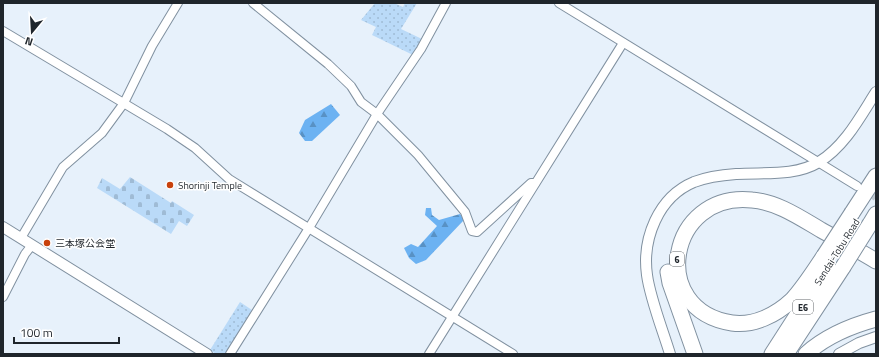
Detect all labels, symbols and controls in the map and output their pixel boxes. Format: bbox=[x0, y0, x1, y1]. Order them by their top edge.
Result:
north arrow bbox=[12, 12, 52, 52]
text: N bbox=[23, 33, 35, 50]
place label: Shorinji Temple bbox=[178, 178, 242, 193]
marker: Shorinji Temple bbox=[165, 180, 175, 190]
street label: Sendai-Tobu Road bbox=[810, 216, 864, 288]
place label: 三本塚公会堂 bbox=[55, 236, 115, 251]
marker: 三本塚公会堂 bbox=[42, 238, 52, 248]
road number: 6 bbox=[670, 252, 684, 266]
road number: E6 bbox=[793, 300, 813, 314]
scale bar bbox=[14, 319, 119, 345]
text: 100 m bbox=[20, 323, 53, 342]

